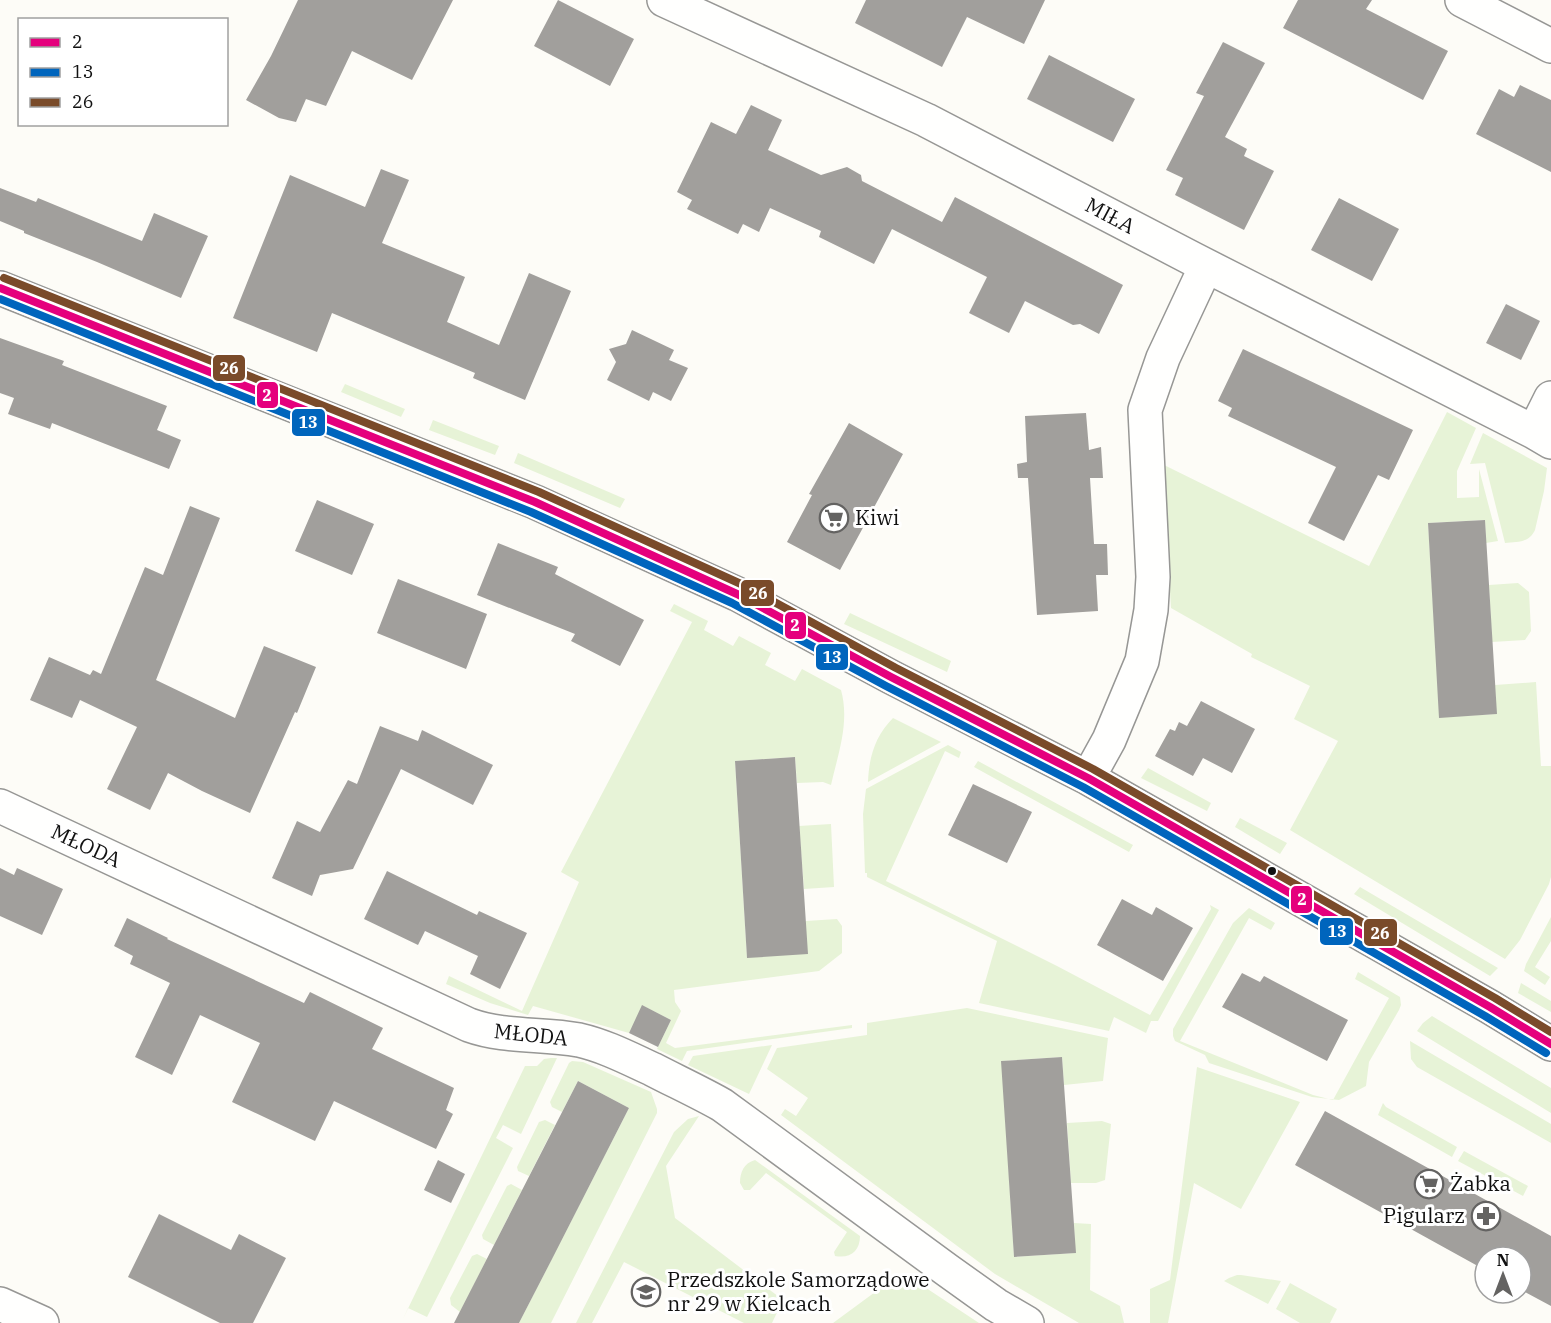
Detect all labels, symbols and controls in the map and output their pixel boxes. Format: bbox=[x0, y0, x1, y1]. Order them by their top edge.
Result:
legend bbox=[18, 18, 228, 126]
text: 2 bbox=[72, 30, 83, 53]
text: 13 bbox=[72, 60, 94, 83]
text: 26 bbox=[72, 90, 94, 113]
street label: MIŁA bbox=[1081, 190, 1141, 240]
line badge: 26 bbox=[212, 354, 246, 382]
text: 26 bbox=[219, 358, 239, 378]
line badge: 2 bbox=[256, 381, 279, 409]
text: 2 bbox=[262, 385, 272, 405]
line badge: 13 bbox=[291, 408, 326, 437]
text: 13 bbox=[298, 412, 318, 432]
supermarket icon: Kiwi bbox=[818, 502, 850, 534]
place label: Kiwi bbox=[855, 503, 899, 531]
line badge: 26 bbox=[740, 579, 775, 607]
text: 26 bbox=[748, 583, 768, 603]
line badge: 2 bbox=[784, 611, 807, 640]
text: 2 bbox=[790, 615, 800, 635]
line badge: 13 bbox=[815, 643, 849, 671]
text: 13 bbox=[822, 647, 842, 667]
street label: MŁODA bbox=[47, 817, 127, 874]
unlabelled marker bbox=[1266, 865, 1278, 877]
line badge: 2 bbox=[1290, 885, 1313, 914]
text: 2 bbox=[1297, 889, 1307, 909]
line badge: 13 bbox=[1319, 917, 1354, 946]
line badge: 26 bbox=[1363, 918, 1398, 947]
text: 13 bbox=[1327, 921, 1347, 941]
text: 26 bbox=[1370, 923, 1390, 943]
street label: MŁODA bbox=[493, 1016, 570, 1052]
supermarket icon: Żabka bbox=[1413, 1168, 1445, 1200]
place label: Żabka bbox=[1450, 1169, 1511, 1197]
pharmacy icon: Pigularz bbox=[1470, 1200, 1502, 1232]
place label: Pigularz bbox=[1383, 1201, 1465, 1229]
north arrow bbox=[1473, 1245, 1533, 1305]
text: N bbox=[1497, 1250, 1509, 1270]
place label: Przedszkole Samorządowe nr 29 w Kielcach bbox=[667, 1265, 930, 1317]
school or university icon: Przedszkole Samorządowe nr 29 w Kielcach bbox=[630, 1276, 662, 1308]

